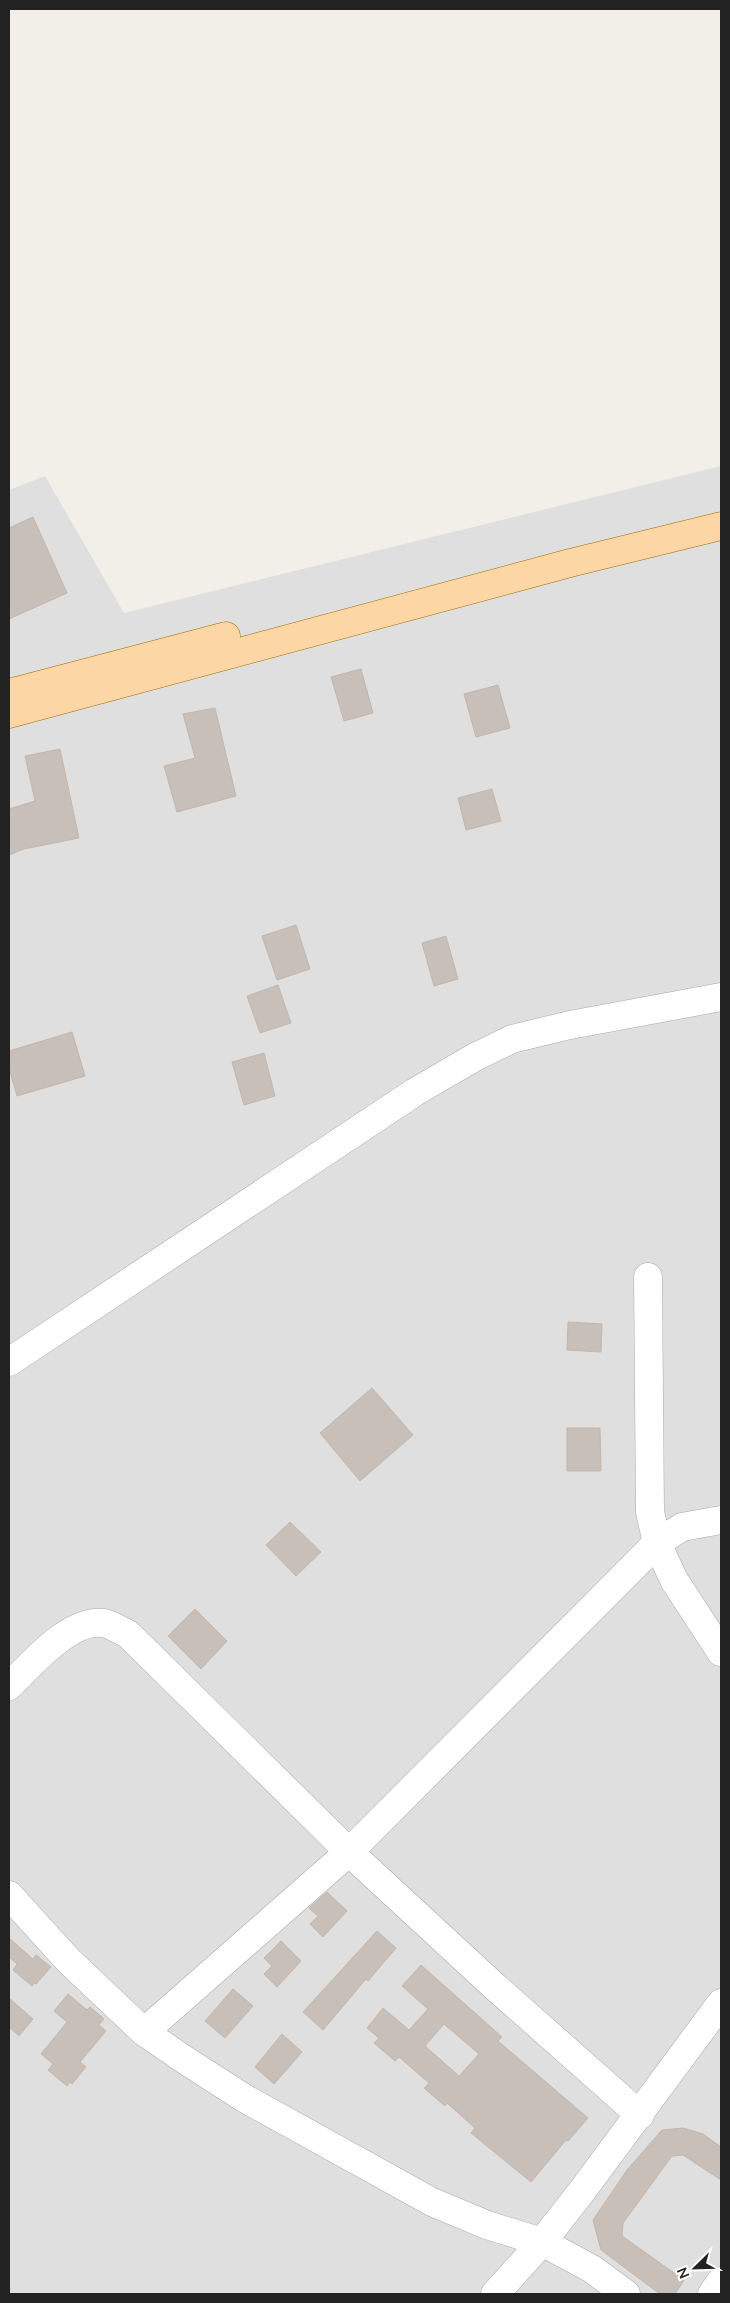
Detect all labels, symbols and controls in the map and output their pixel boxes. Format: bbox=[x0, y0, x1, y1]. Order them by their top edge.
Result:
north arrow bbox=[670, 2243, 720, 2293]
text: N bbox=[673, 2265, 693, 2281]

